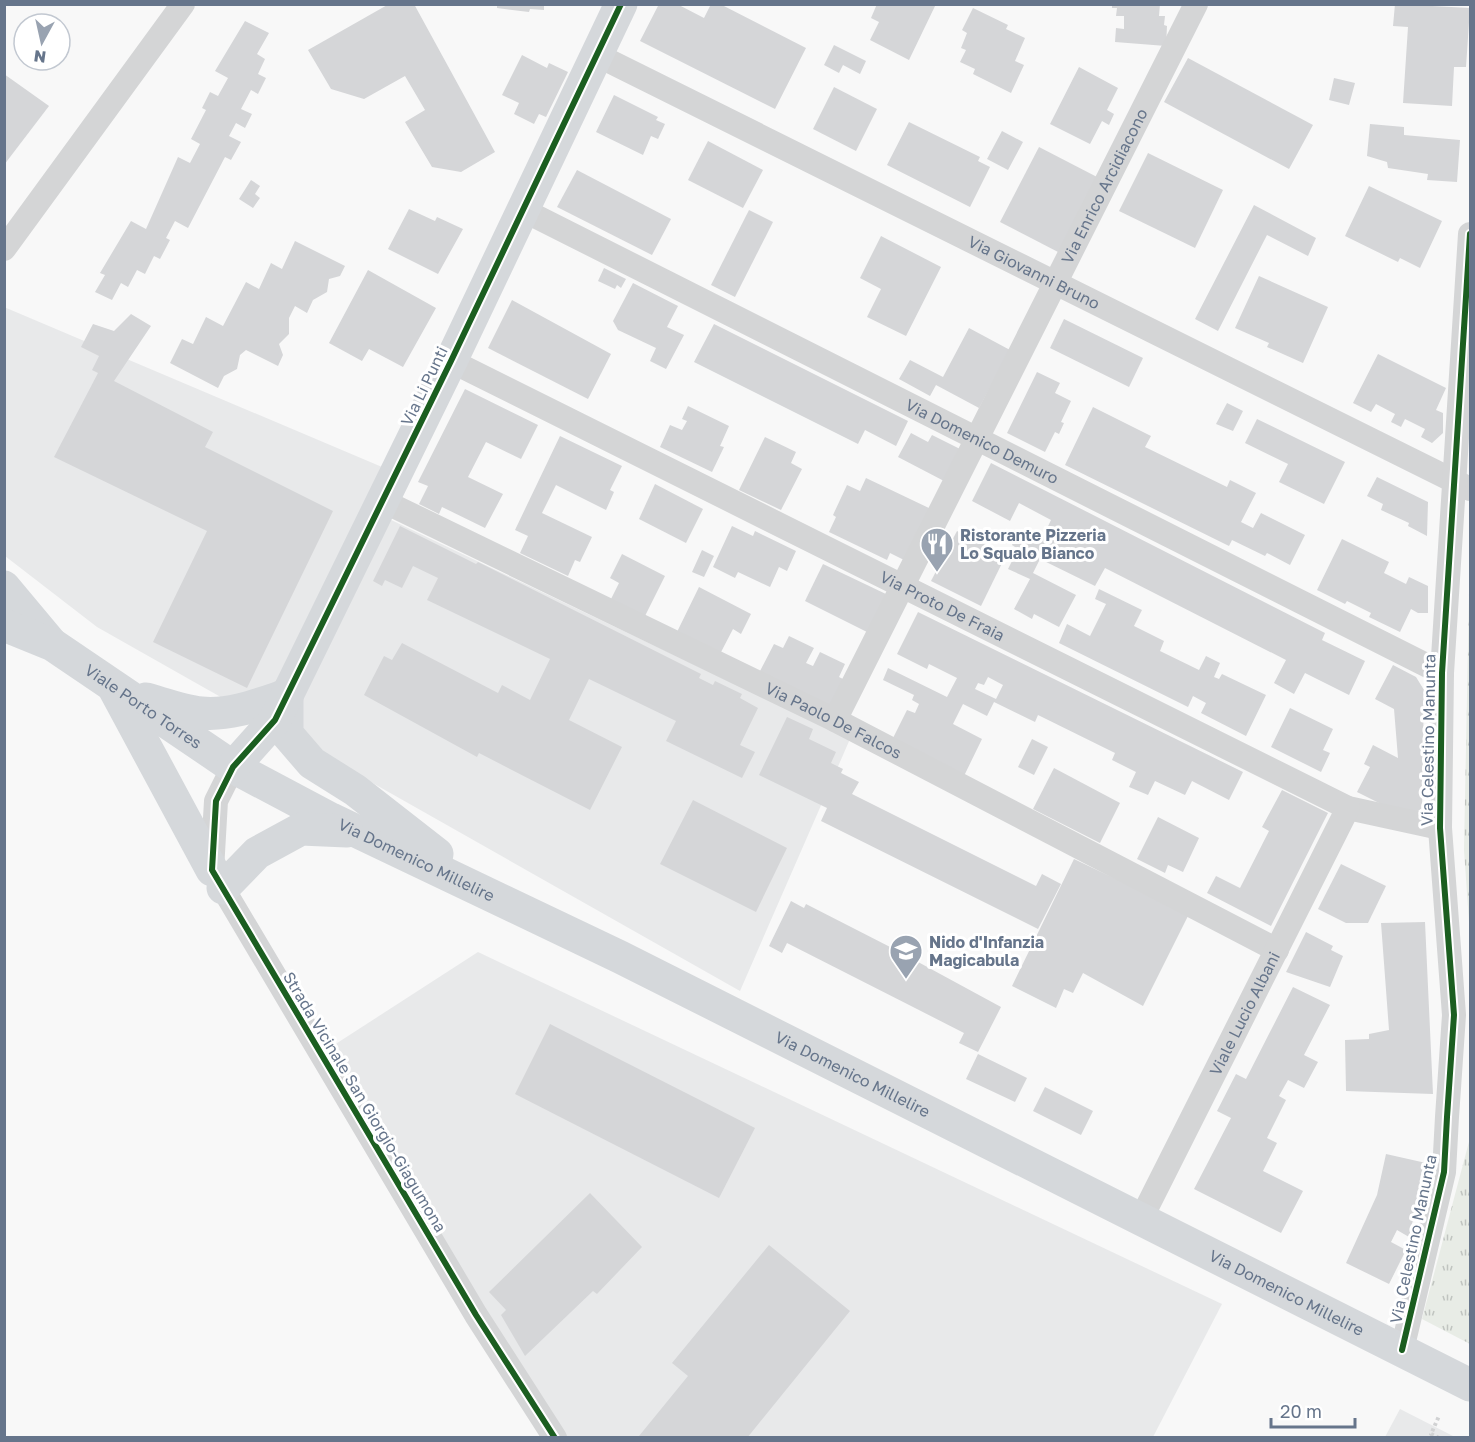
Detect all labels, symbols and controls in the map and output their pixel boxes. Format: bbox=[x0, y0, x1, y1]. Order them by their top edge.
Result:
north arrow bbox=[12, 12, 72, 72]
text: N bbox=[32, 46, 47, 68]
street label: Via Enrico Arcidiacono bbox=[1057, 105, 1152, 267]
street label: Via Giovanni Bruno bbox=[965, 231, 1103, 313]
street label: Via Li Punti bbox=[396, 343, 452, 429]
street label: Via Domenico Demuro bbox=[902, 394, 1062, 488]
place label: Ristorante Pizzeria Lo Squalo Bianco bbox=[960, 525, 1106, 563]
restaurant icon: Ristorante Pizzeria Lo Squalo Bianco bbox=[919, 526, 955, 573]
street label: Via Proto De Fraia bbox=[877, 566, 1008, 645]
street label: Via Celestino Manunta bbox=[1416, 654, 1440, 826]
street label: Viale Porto Torres bbox=[81, 659, 206, 753]
street label: Via Paolo De Falcos bbox=[762, 678, 905, 763]
street label: Via Domenico Millelire bbox=[335, 814, 498, 906]
place label: Nido d'Infanzia Magicabula bbox=[929, 932, 1044, 970]
school or university icon: Nido d'Infanzia Magicabula bbox=[888, 933, 924, 980]
street label: Viale Lucio Albani bbox=[1205, 948, 1284, 1079]
street label: Strada Vicinale San Giorgio-Giagumona bbox=[279, 968, 451, 1236]
street label: Via Domenico Millelire bbox=[772, 1027, 934, 1122]
street label: Via Celestino Manunta bbox=[1385, 1153, 1441, 1325]
street label: Via Domenico Millelire bbox=[1206, 1245, 1368, 1340]
scale bar bbox=[1271, 1391, 1355, 1429]
text: 20 m bbox=[1280, 1400, 1322, 1422]

